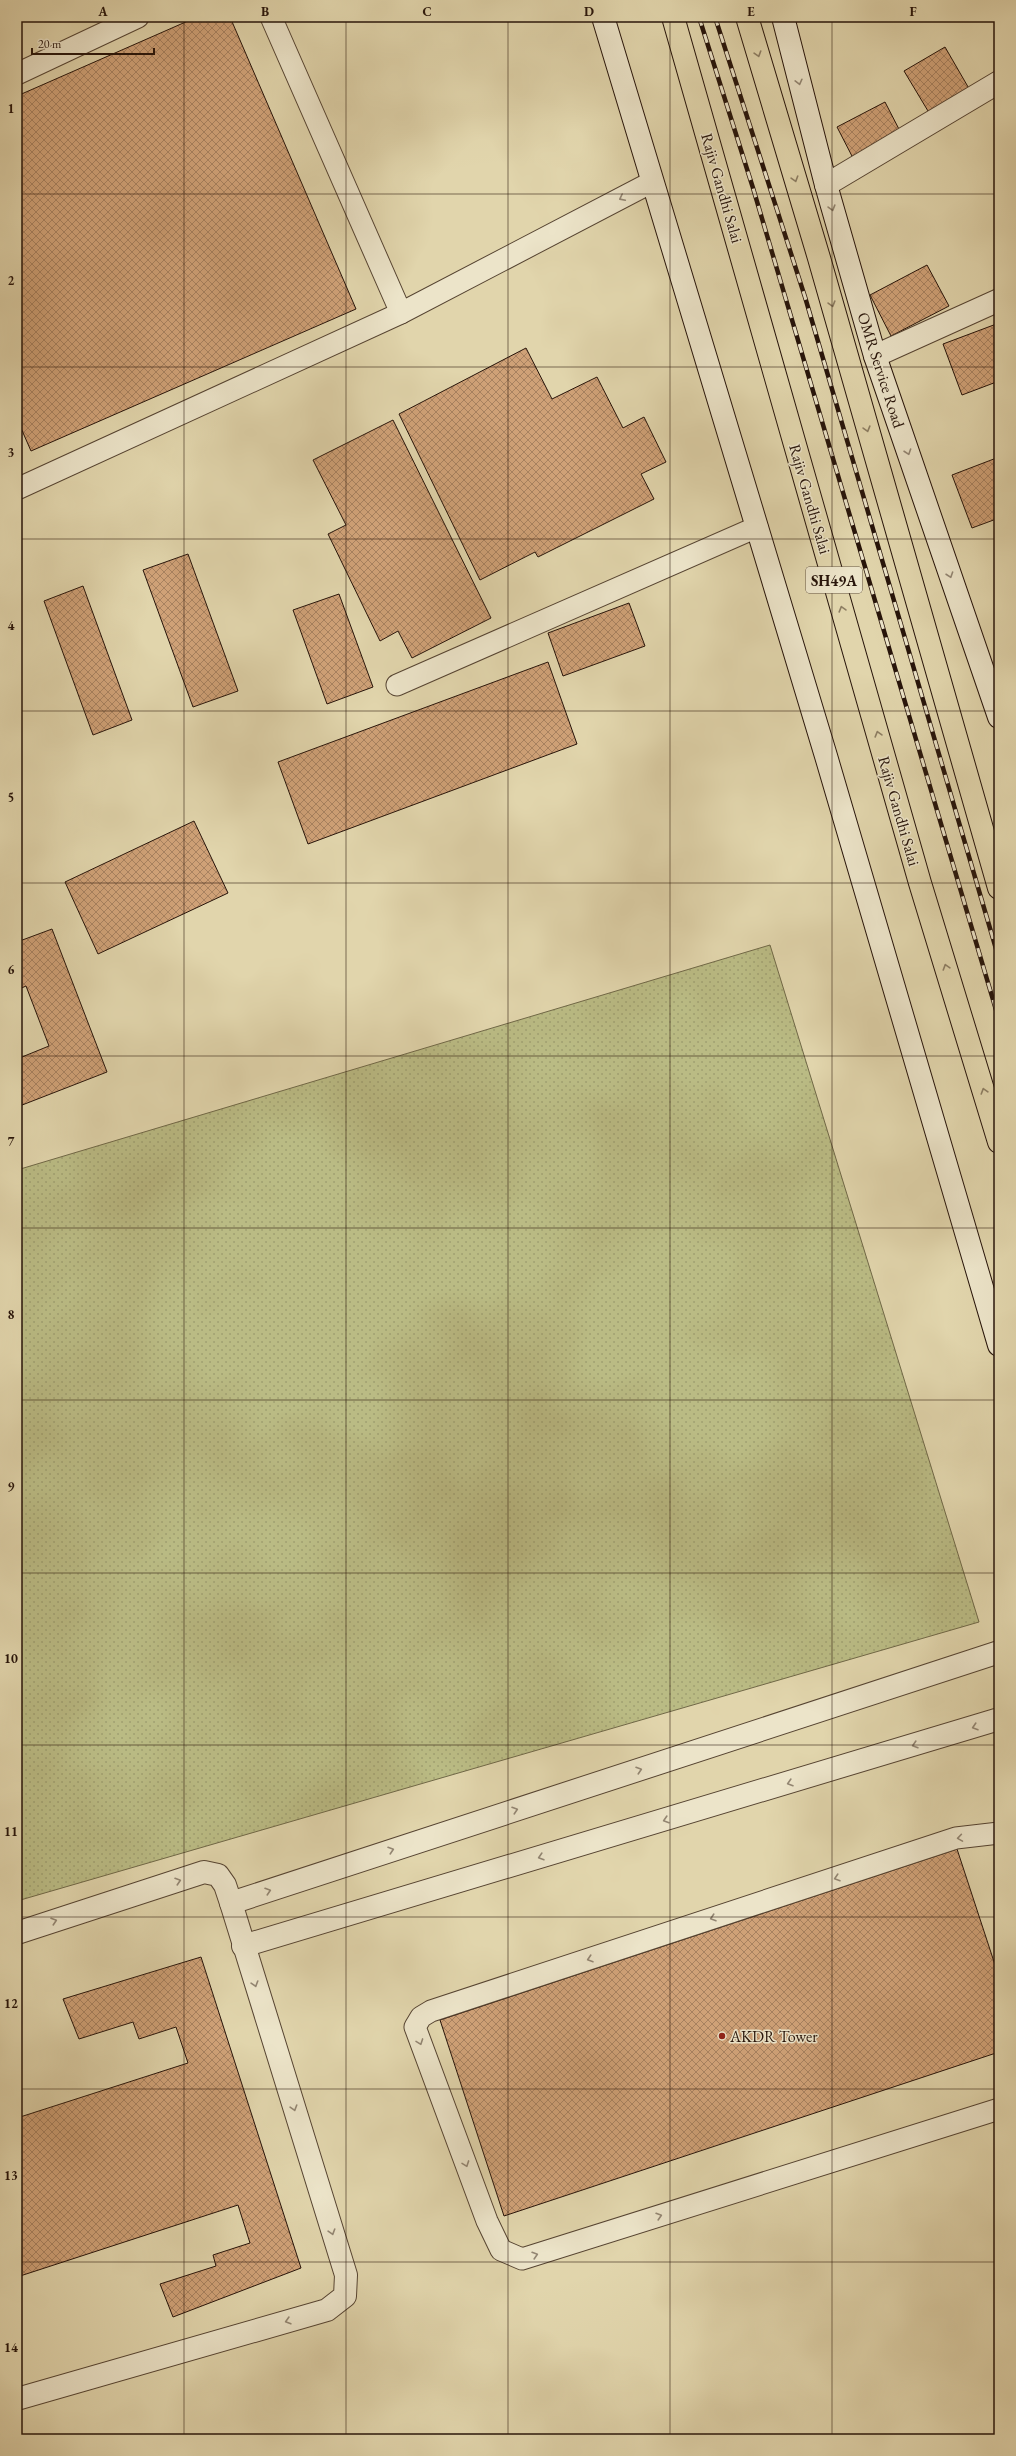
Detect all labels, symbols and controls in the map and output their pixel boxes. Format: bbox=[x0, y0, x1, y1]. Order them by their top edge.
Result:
text: A bbox=[97, 3, 108, 20]
text: B bbox=[261, 3, 269, 20]
text: C bbox=[422, 3, 432, 20]
text: D bbox=[584, 3, 594, 20]
text: E bbox=[747, 3, 755, 20]
text: F bbox=[909, 3, 917, 20]
scale bar bbox=[32, 30, 154, 56]
text: 20 m bbox=[38, 36, 62, 52]
one-way arrow bbox=[753, 51, 762, 58]
one-way arrow bbox=[795, 79, 803, 85]
text: 1 bbox=[8, 100, 15, 117]
street label: Rajiv Gandhi Salai bbox=[696, 131, 748, 245]
one-way arrow bbox=[790, 175, 799, 182]
one-way arrow bbox=[619, 193, 626, 201]
one-way arrow bbox=[827, 204, 836, 211]
text: 2 bbox=[8, 272, 15, 289]
one-way arrow bbox=[827, 300, 836, 307]
street label: OMR Service Road bbox=[852, 310, 910, 431]
one-way arrow bbox=[863, 425, 871, 432]
street label: Rajiv Gandhi Salai bbox=[784, 442, 836, 556]
text: 3 bbox=[8, 444, 15, 461]
one-way arrow bbox=[903, 448, 912, 455]
road number: SH49A bbox=[806, 567, 862, 593]
one-way arrow bbox=[945, 571, 954, 578]
one-way arrow bbox=[838, 606, 847, 613]
text: 4 bbox=[8, 617, 15, 634]
one-way arrow bbox=[874, 731, 883, 738]
street label: Rajiv Gandhi Salai bbox=[873, 754, 925, 868]
text: 5 bbox=[8, 789, 14, 806]
text: 6 bbox=[8, 961, 15, 978]
one-way arrow bbox=[942, 963, 950, 970]
one-way arrow bbox=[980, 1088, 988, 1095]
text: 7 bbox=[8, 1133, 15, 1150]
text: 8 bbox=[8, 1306, 15, 1323]
text: 9 bbox=[8, 1478, 15, 1495]
text: 10 bbox=[4, 1650, 18, 1667]
one-way arrow bbox=[972, 1722, 979, 1731]
one-way arrow bbox=[911, 1740, 918, 1749]
one-way arrow bbox=[635, 1766, 642, 1775]
one-way arrow bbox=[787, 1778, 794, 1787]
one-way arrow bbox=[511, 1806, 518, 1815]
one-way arrow bbox=[662, 1815, 669, 1824]
text: 11 bbox=[4, 1823, 18, 1840]
one-way arrow bbox=[957, 1833, 963, 1842]
one-way arrow bbox=[388, 1847, 395, 1855]
one-way arrow bbox=[538, 1852, 545, 1861]
one-way arrow bbox=[833, 1873, 840, 1881]
one-way arrow bbox=[174, 1877, 181, 1886]
one-way arrow bbox=[264, 1887, 271, 1896]
one-way arrow bbox=[710, 1913, 717, 1922]
one-way arrow bbox=[50, 1917, 57, 1926]
one-way arrow bbox=[586, 1954, 593, 1963]
one-way arrow bbox=[250, 1980, 259, 1987]
text: 12 bbox=[4, 1995, 18, 2012]
place label: AKDR Tower bbox=[729, 2026, 818, 2047]
marker: AKDR Tower bbox=[717, 2031, 727, 2041]
one-way arrow bbox=[416, 2038, 424, 2045]
one-way arrow bbox=[289, 2104, 297, 2111]
one-way arrow bbox=[461, 2160, 469, 2167]
text: 13 bbox=[4, 2167, 18, 2184]
one-way arrow bbox=[656, 2212, 663, 2221]
one-way arrow bbox=[327, 2228, 336, 2235]
one-way arrow bbox=[532, 2251, 539, 2260]
one-way arrow bbox=[284, 2316, 291, 2325]
text: 14 bbox=[4, 2339, 18, 2356]

